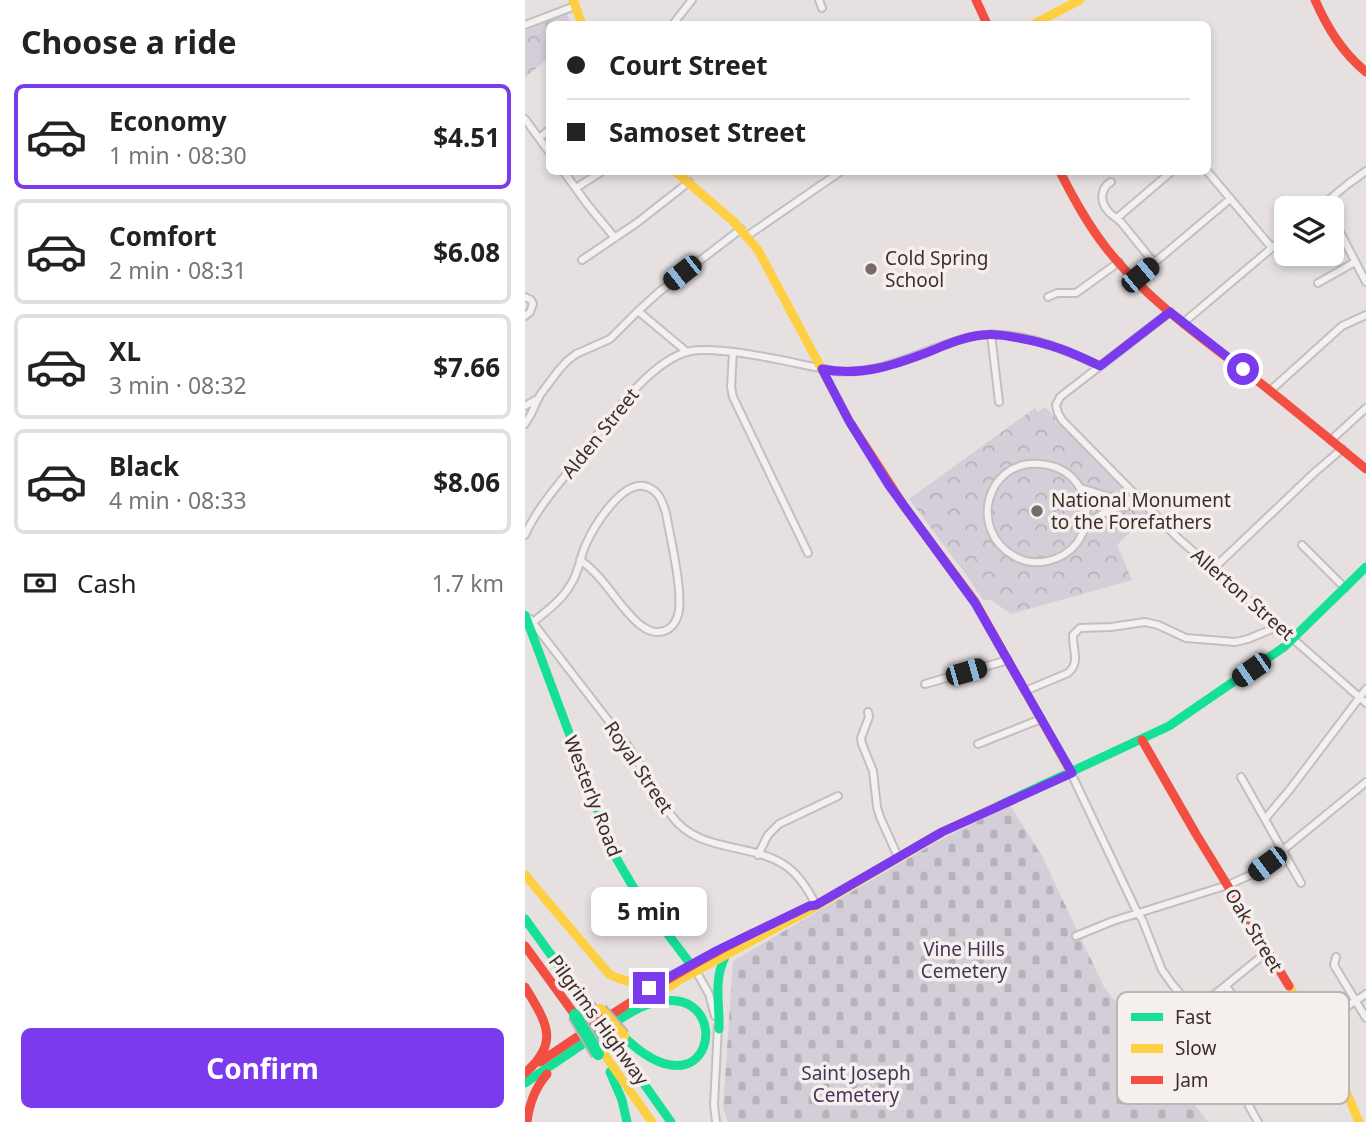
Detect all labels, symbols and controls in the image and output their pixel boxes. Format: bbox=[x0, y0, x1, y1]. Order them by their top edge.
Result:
text: Choose a ride bbox=[21, 20, 237, 63]
text: Court Street bbox=[609, 47, 768, 83]
text: Economy bbox=[109, 103, 227, 139]
icon: car bbox=[25, 105, 88, 168]
text: Samoset Street bbox=[609, 114, 806, 150]
text: $4.51 bbox=[433, 119, 500, 155]
text: 1 min · 08:30 bbox=[109, 139, 247, 171]
map controls bbox=[1274, 196, 1344, 266]
button: layers bbox=[1274, 196, 1344, 266]
text: Comfort bbox=[109, 218, 217, 254]
icon: car bbox=[25, 220, 88, 283]
text: $6.08 bbox=[433, 234, 500, 270]
place label: Cold Spring School bbox=[885, 245, 988, 293]
car bbox=[659, 252, 706, 294]
car bbox=[1118, 253, 1163, 297]
text: 2 min · 08:31 bbox=[109, 254, 247, 286]
marker: Cold Spring School bbox=[863, 261, 879, 277]
text: XL bbox=[109, 333, 141, 369]
icon: car bbox=[25, 335, 88, 398]
text: $7.66 bbox=[433, 349, 500, 385]
route start bbox=[1227, 353, 1259, 385]
text: 3 min · 08:32 bbox=[109, 369, 247, 401]
street label: Alden Street bbox=[556, 382, 645, 484]
text: Black bbox=[109, 448, 179, 484]
icon: car bbox=[25, 450, 88, 513]
text: $8.06 bbox=[433, 464, 500, 500]
text: 4 min · 08:33 bbox=[109, 484, 247, 516]
place label: National Monument to the Forefathers bbox=[1051, 487, 1231, 535]
marker: National Monument to the Forefathers bbox=[1029, 503, 1045, 519]
street label: Allerton Street bbox=[1186, 542, 1300, 646]
icon: cash bbox=[21, 564, 59, 602]
text: Cash bbox=[77, 565, 137, 601]
text: 1.7 km bbox=[432, 567, 504, 599]
car bbox=[1228, 649, 1275, 691]
car bbox=[943, 656, 990, 688]
street label: Royal Street bbox=[599, 716, 680, 818]
street label: Westerly Road bbox=[558, 732, 628, 860]
car bbox=[1244, 843, 1291, 885]
street label: Oak Street bbox=[1219, 883, 1289, 977]
callout: 5 min bbox=[591, 886, 707, 936]
text: 5 min bbox=[617, 895, 681, 927]
park label: Vine Hills Cemetery bbox=[921, 936, 1007, 984]
street label: Pilgrims Highway bbox=[543, 950, 655, 1091]
route end bbox=[633, 972, 665, 1004]
legend bbox=[1117, 992, 1349, 1104]
text: Fast bbox=[1175, 1004, 1212, 1030]
button: Confirm bbox=[21, 1028, 504, 1108]
text: Slow bbox=[1175, 1035, 1216, 1061]
park label: Saint Joseph Cemetery bbox=[801, 1060, 911, 1108]
text: Jam bbox=[1173, 1067, 1209, 1093]

